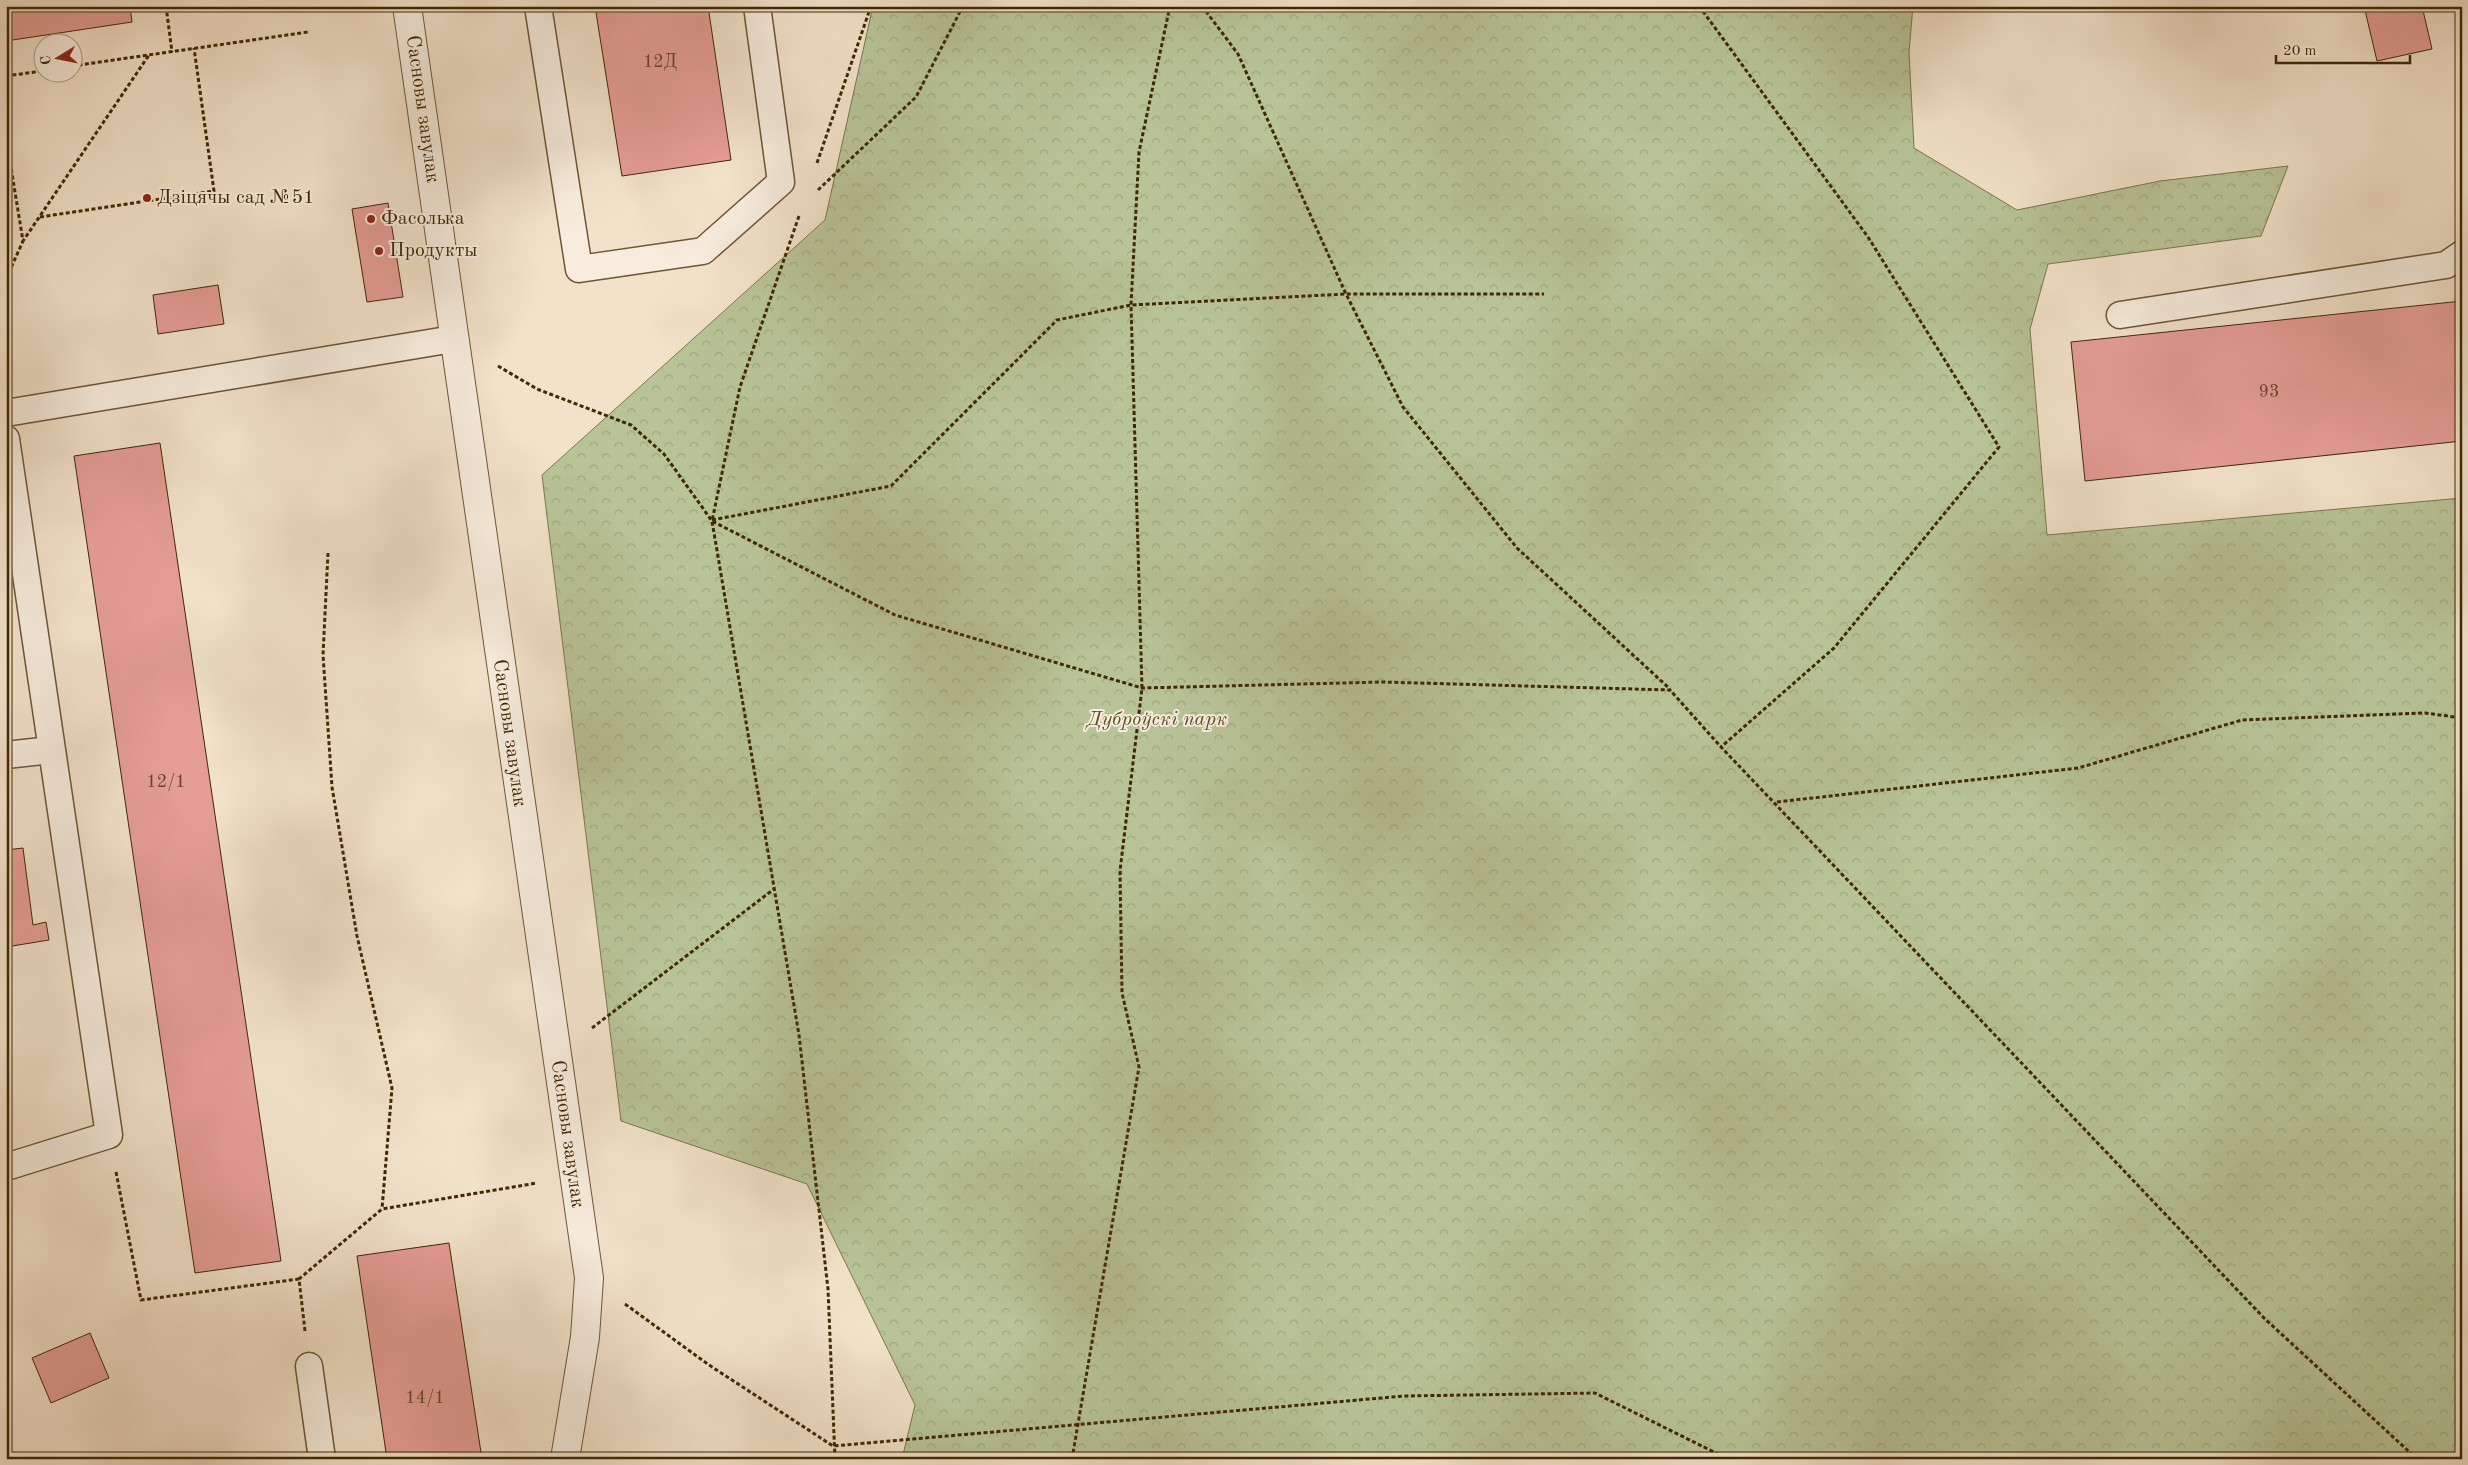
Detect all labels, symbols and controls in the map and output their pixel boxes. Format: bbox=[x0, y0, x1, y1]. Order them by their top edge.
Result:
north arrow bbox=[32, 32, 82, 82]
scale bar bbox=[2276, 32, 2409, 64]
street label: Сасновы завулак bbox=[402, 34, 442, 184]
text: 20 m bbox=[2283, 44, 2317, 59]
house number: 12Д bbox=[643, 53, 677, 71]
text: С bbox=[38, 54, 54, 66]
place label: Дзіцячы сад №51 bbox=[157, 188, 315, 208]
marker: Дзіцячы сад №51 bbox=[141, 192, 153, 204]
place label: Фасолька bbox=[381, 209, 465, 229]
marker: Фасолька bbox=[365, 213, 377, 225]
place label: Продукты bbox=[389, 241, 478, 261]
marker: Продукты bbox=[373, 245, 385, 257]
house number: 93 bbox=[2259, 383, 2279, 401]
street label: Сасновы завулак bbox=[489, 658, 529, 808]
park label: Дуброўскі парк bbox=[1084, 710, 1227, 730]
house number: 12/1 bbox=[146, 773, 186, 791]
street label: Сасновы завулак bbox=[547, 1059, 587, 1209]
house number: 14/1 bbox=[405, 1389, 445, 1407]

